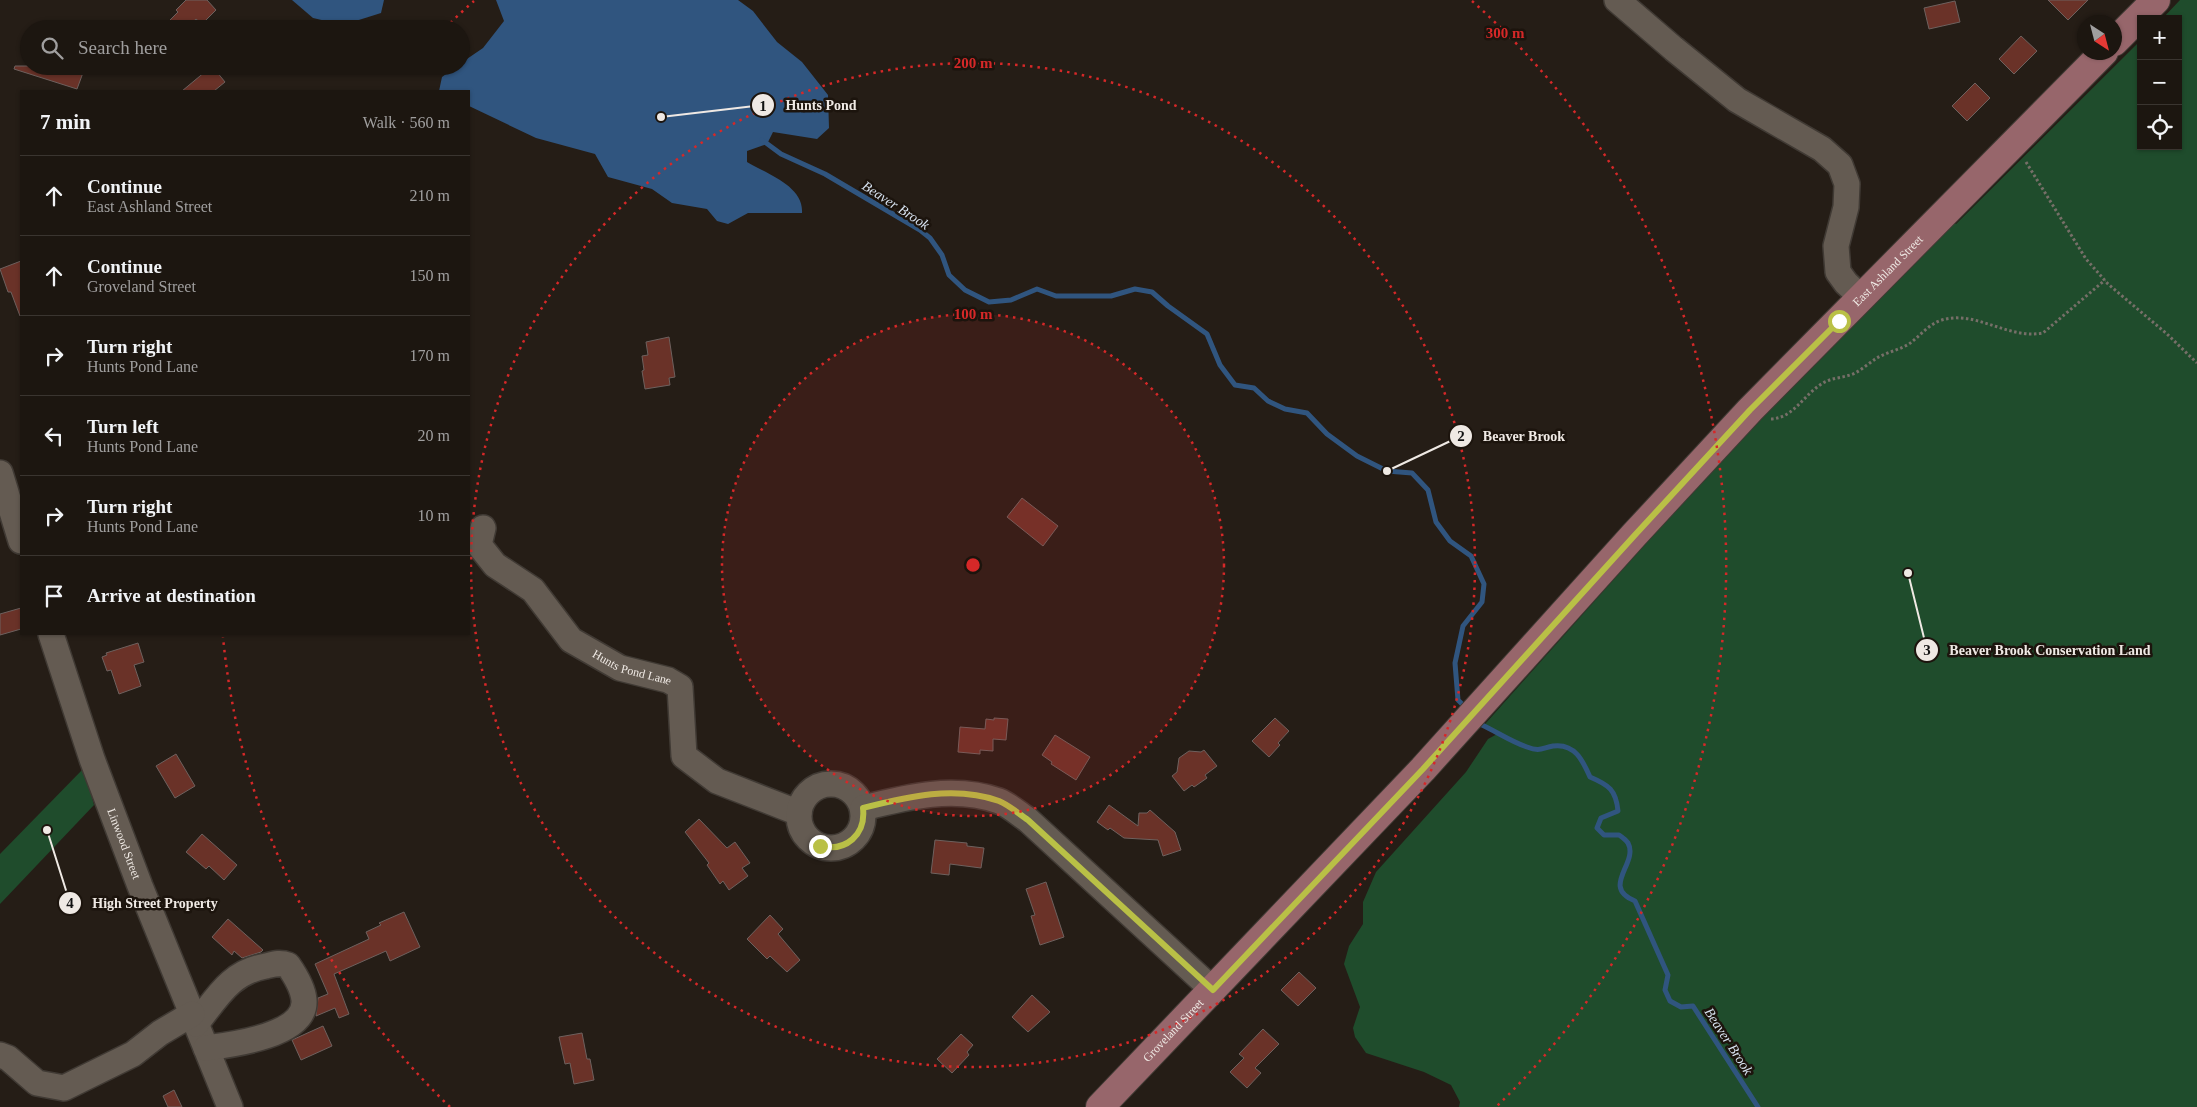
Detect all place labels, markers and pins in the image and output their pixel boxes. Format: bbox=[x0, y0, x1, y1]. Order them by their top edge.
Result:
callout: Hunts Pond bbox=[750, 91, 866, 120]
callout: Beaver Brook bbox=[1448, 421, 1576, 450]
centre of rings bbox=[964, 556, 982, 574]
callout: Beaver Brook Conservation Land bbox=[1914, 635, 2161, 664]
callout: High Street Property bbox=[57, 888, 228, 917]

